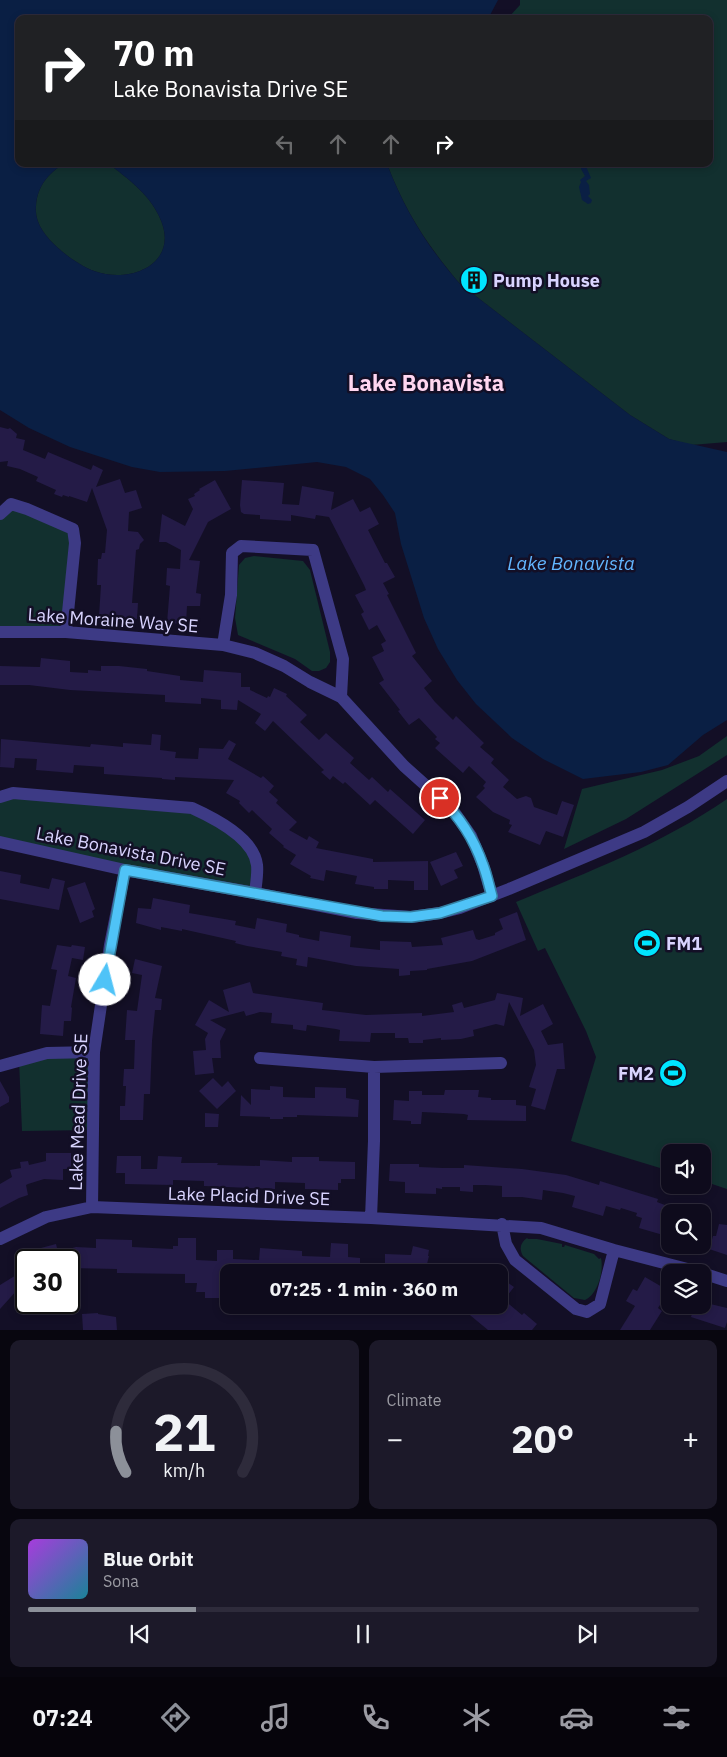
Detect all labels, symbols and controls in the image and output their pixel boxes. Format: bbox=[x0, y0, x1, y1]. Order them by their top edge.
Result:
text: 70 m bbox=[113, 30, 195, 76]
icon: right bbox=[30, 35, 95, 100]
text: Lake Bonavista Drive SE bbox=[113, 74, 348, 103]
icon: left bbox=[271, 130, 299, 158]
icon: ahead bbox=[324, 130, 352, 158]
icon: ahead bbox=[377, 130, 405, 158]
icon: right bbox=[430, 130, 458, 158]
building icon: Pump House bbox=[459, 265, 489, 295]
place label: Pump House bbox=[493, 269, 600, 292]
district label: Lake Bonavista bbox=[348, 368, 504, 397]
water label: Lake Bonavista bbox=[507, 551, 635, 575]
street label: Lake Moraine Way SE bbox=[27, 603, 199, 637]
pin bbox=[419, 777, 461, 819]
icon: arrive bbox=[426, 784, 454, 812]
street label: Lake Bonavista Drive SE bbox=[34, 821, 228, 881]
sports icon: FM1 bbox=[632, 928, 662, 958]
place label: FM1 bbox=[666, 932, 702, 955]
position arrow bbox=[78, 953, 130, 1005]
street label: Lake Mead Drive SE bbox=[64, 1033, 92, 1191]
sports icon: FM2 bbox=[658, 1058, 688, 1088]
place label: FM2 bbox=[618, 1062, 654, 1085]
map controls bbox=[661, 1144, 711, 1314]
button: sound bbox=[661, 1144, 711, 1194]
street label: Lake Placid Drive SE bbox=[167, 1182, 331, 1210]
button: search bbox=[661, 1204, 711, 1254]
speed limit sign: 30 bbox=[15, 1249, 80, 1314]
button: layers bbox=[661, 1264, 711, 1314]
text: 07:25 · 1 min · 360 m bbox=[270, 1277, 458, 1301]
text: Climate bbox=[387, 1390, 442, 1410]
text: 21 bbox=[153, 1398, 215, 1465]
text: 20° bbox=[511, 1414, 574, 1463]
text: − bbox=[387, 1420, 403, 1457]
text: + bbox=[682, 1420, 699, 1457]
text: km/h bbox=[163, 1459, 205, 1482]
text: Blue Orbit bbox=[103, 1547, 193, 1571]
text: Sona bbox=[103, 1571, 139, 1591]
icon: previous bbox=[126, 1620, 154, 1648]
icon: pause bbox=[349, 1620, 377, 1648]
icon: next bbox=[573, 1620, 601, 1648]
icon: directions bbox=[158, 1700, 193, 1735]
icon: music bbox=[258, 1700, 293, 1735]
icon: phone bbox=[358, 1700, 393, 1735]
icon: climate bbox=[459, 1700, 494, 1735]
icon: car bbox=[559, 1700, 594, 1735]
icon: filters bbox=[659, 1700, 694, 1735]
text: 07:24 bbox=[33, 1703, 93, 1732]

